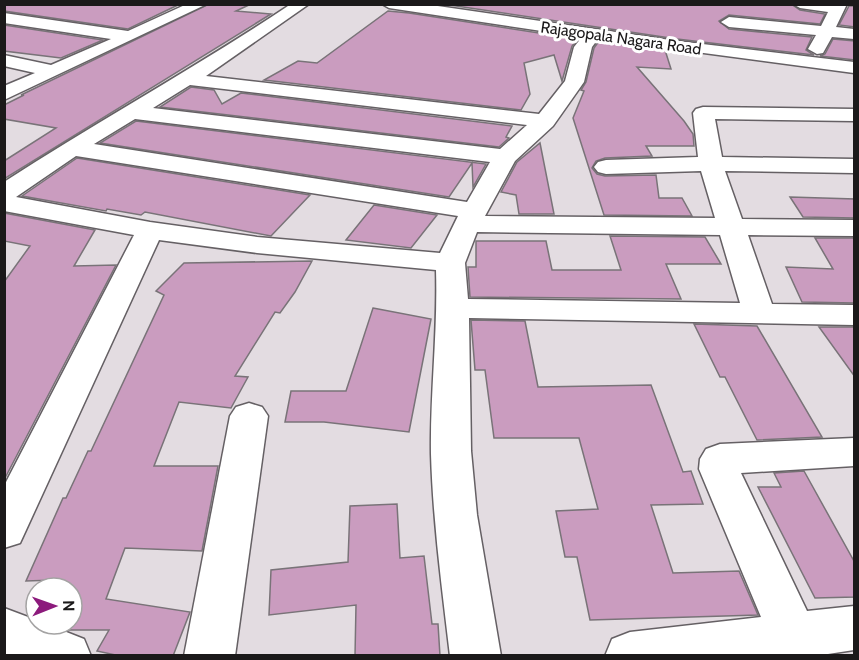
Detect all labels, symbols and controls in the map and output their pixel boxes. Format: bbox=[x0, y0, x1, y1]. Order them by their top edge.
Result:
street label: Rajagopala Nagara Road bbox=[539, 17, 703, 59]
north arrow bbox=[24, 576, 84, 636]
text: N bbox=[59, 600, 78, 612]

